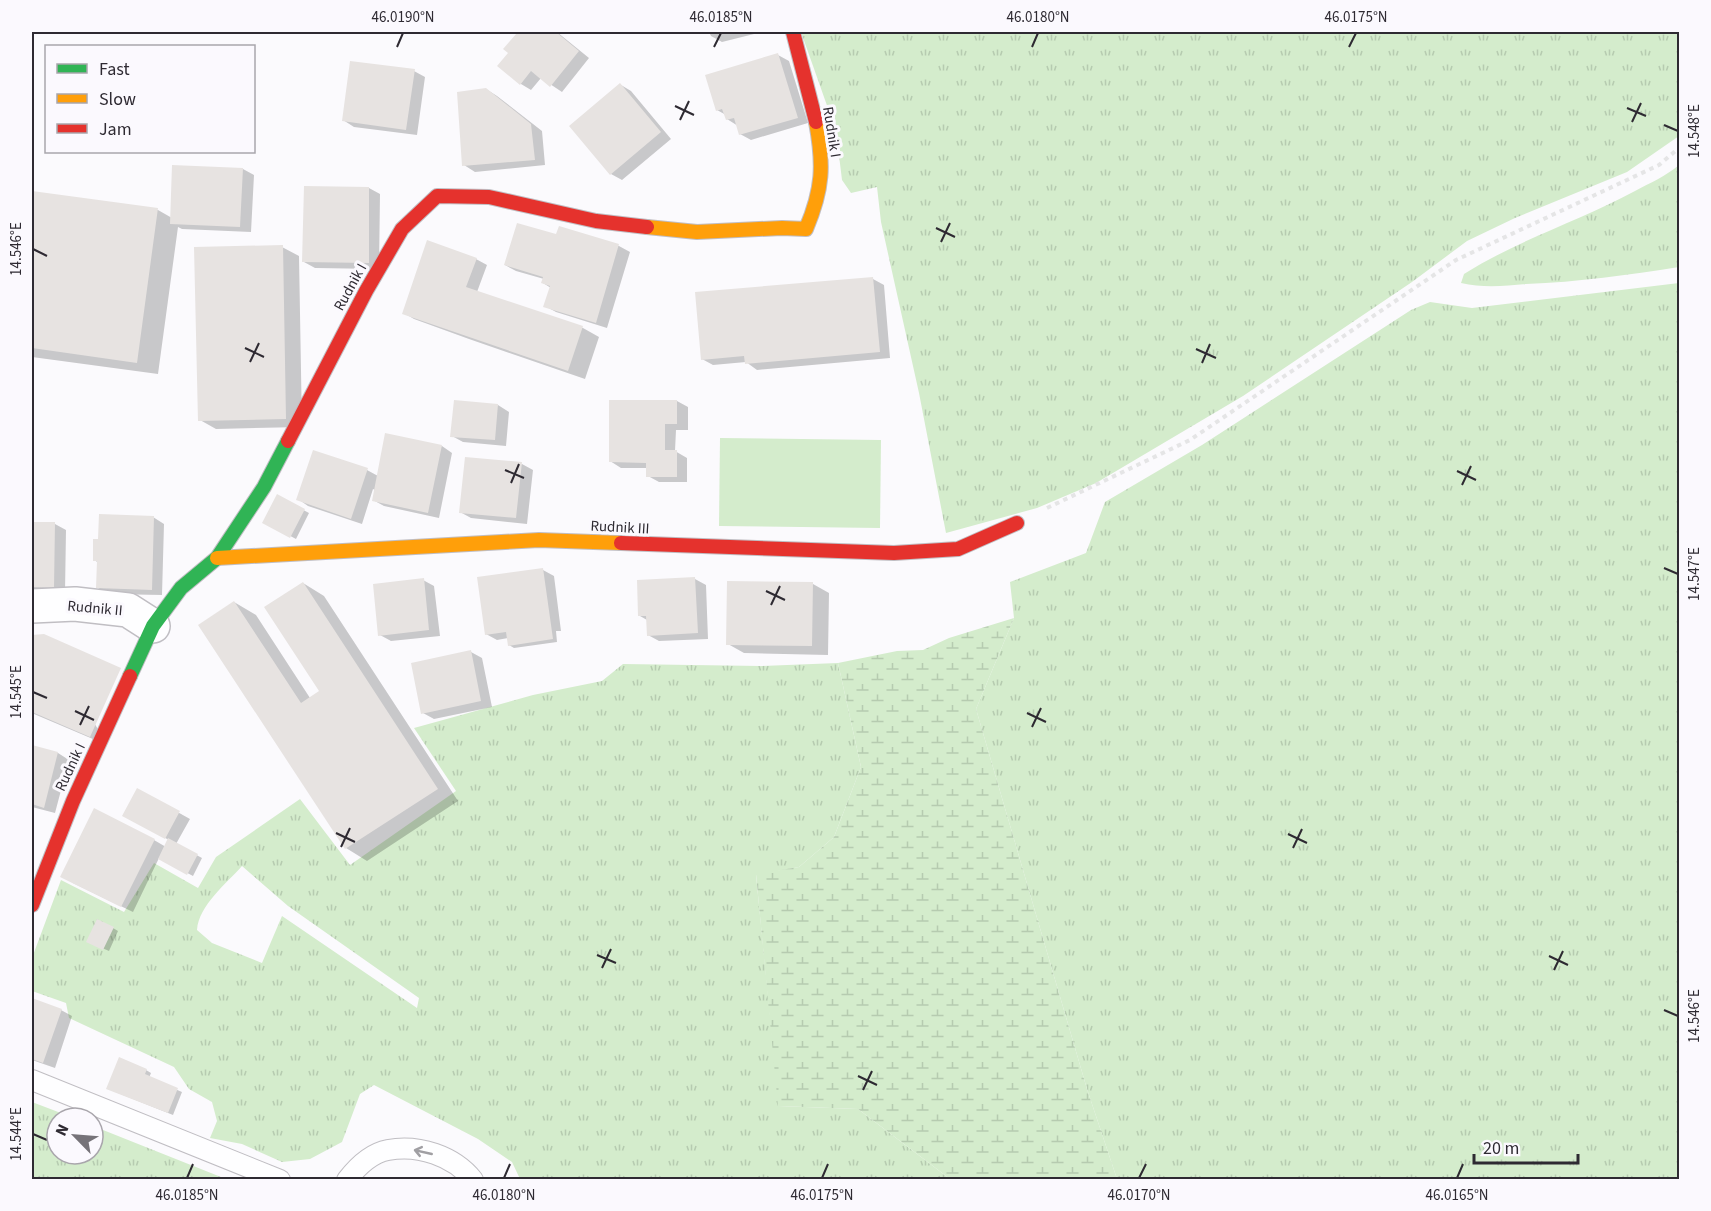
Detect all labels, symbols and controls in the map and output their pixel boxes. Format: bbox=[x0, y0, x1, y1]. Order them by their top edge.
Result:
text: 46.0190°N bbox=[371, 7, 435, 28]
text: 46.0185°N bbox=[689, 7, 753, 28]
text: 46.0180°N bbox=[1006, 7, 1070, 28]
text: 46.0175°N bbox=[1324, 7, 1388, 28]
legend bbox=[45, 45, 255, 153]
text: Fast bbox=[99, 57, 130, 82]
text: Slow bbox=[99, 87, 136, 112]
text: 14.548°E bbox=[1684, 104, 1705, 158]
street label: Rudnik I bbox=[817, 105, 846, 159]
text: Jam bbox=[99, 117, 132, 142]
text: 14.546°E bbox=[6, 222, 27, 276]
street label: Rudnik I bbox=[329, 260, 372, 315]
street label: Rudnik III bbox=[590, 515, 650, 540]
text: 14.547°E bbox=[1684, 547, 1705, 601]
street label: Rudnik II bbox=[67, 596, 123, 621]
text: 14.545°E bbox=[6, 665, 27, 719]
street label: Rudnik I bbox=[50, 740, 91, 795]
text: 14.546°E bbox=[1684, 989, 1705, 1043]
north arrow bbox=[45, 1106, 105, 1166]
text: 14.544°E bbox=[6, 1107, 27, 1161]
text: N bbox=[50, 1121, 75, 1140]
scale bar bbox=[1474, 1127, 1578, 1165]
text: 20 m bbox=[1483, 1136, 1519, 1161]
one-way arrow bbox=[414, 1145, 433, 1157]
text: 46.0185°N bbox=[155, 1185, 219, 1206]
text: 46.0180°N bbox=[472, 1185, 536, 1206]
text: 46.0175°N bbox=[790, 1185, 854, 1206]
text: 46.0170°N bbox=[1107, 1185, 1171, 1206]
text: 46.0165°N bbox=[1425, 1185, 1489, 1206]

